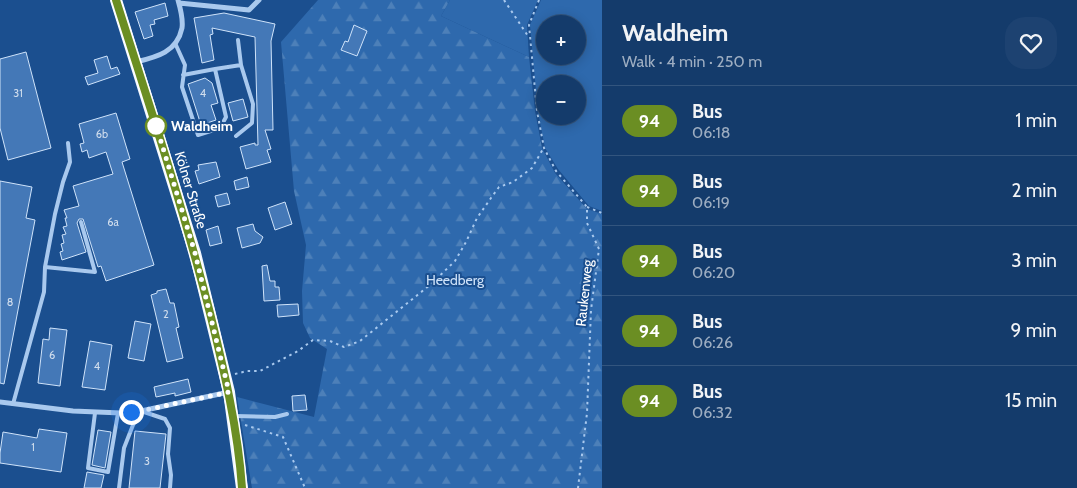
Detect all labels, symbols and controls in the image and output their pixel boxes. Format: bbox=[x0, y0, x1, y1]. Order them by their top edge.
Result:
map controls bbox=[536, 15, 586, 125]
button: + bbox=[536, 15, 586, 65]
button: heart bbox=[1005, 17, 1057, 69]
text: Waldheim bbox=[622, 18, 728, 47]
text: Walk · 4 min · 250 m bbox=[622, 52, 762, 71]
button: − bbox=[536, 75, 586, 125]
house number: 31 bbox=[13, 86, 23, 100]
house number: 4 bbox=[200, 86, 207, 100]
text: Bus bbox=[692, 100, 722, 123]
text: 1 min bbox=[1015, 109, 1057, 132]
text: 94 bbox=[639, 110, 660, 132]
marker: Waldheim bbox=[145, 115, 167, 137]
place label: Waldheim bbox=[171, 117, 233, 135]
text: 06:18 bbox=[692, 123, 731, 142]
house number: 6b bbox=[96, 127, 108, 141]
street label: Kölner Straße bbox=[171, 149, 211, 231]
text: Bus bbox=[692, 170, 722, 193]
text: 2 min bbox=[1011, 179, 1057, 202]
text: 94 bbox=[639, 180, 660, 202]
text: 06:19 bbox=[692, 193, 730, 212]
house number: 6a bbox=[107, 215, 119, 229]
text: Bus bbox=[692, 240, 722, 263]
text: 3 min bbox=[1011, 249, 1057, 272]
text: 94 bbox=[639, 250, 660, 272]
street label: Raukenweg bbox=[572, 257, 597, 328]
text: 06:20 bbox=[692, 263, 735, 282]
park label: Heedberg bbox=[426, 271, 485, 289]
house number: 8 bbox=[7, 295, 13, 309]
house number: 2 bbox=[163, 307, 169, 321]
text: Bus bbox=[692, 310, 722, 333]
text: 9 min bbox=[1011, 319, 1057, 342]
text: 94 bbox=[639, 320, 660, 342]
text: 06:26 bbox=[692, 333, 733, 352]
house number: 6 bbox=[49, 348, 55, 362]
house number: 4 bbox=[94, 359, 101, 373]
text: Bus bbox=[692, 380, 722, 403]
text: 15 min bbox=[1005, 389, 1057, 412]
text: 94 bbox=[639, 390, 660, 412]
your location bbox=[119, 400, 144, 425]
text: 06:32 bbox=[692, 403, 733, 422]
house number: 1 bbox=[31, 440, 35, 454]
house number: 3 bbox=[144, 454, 150, 468]

